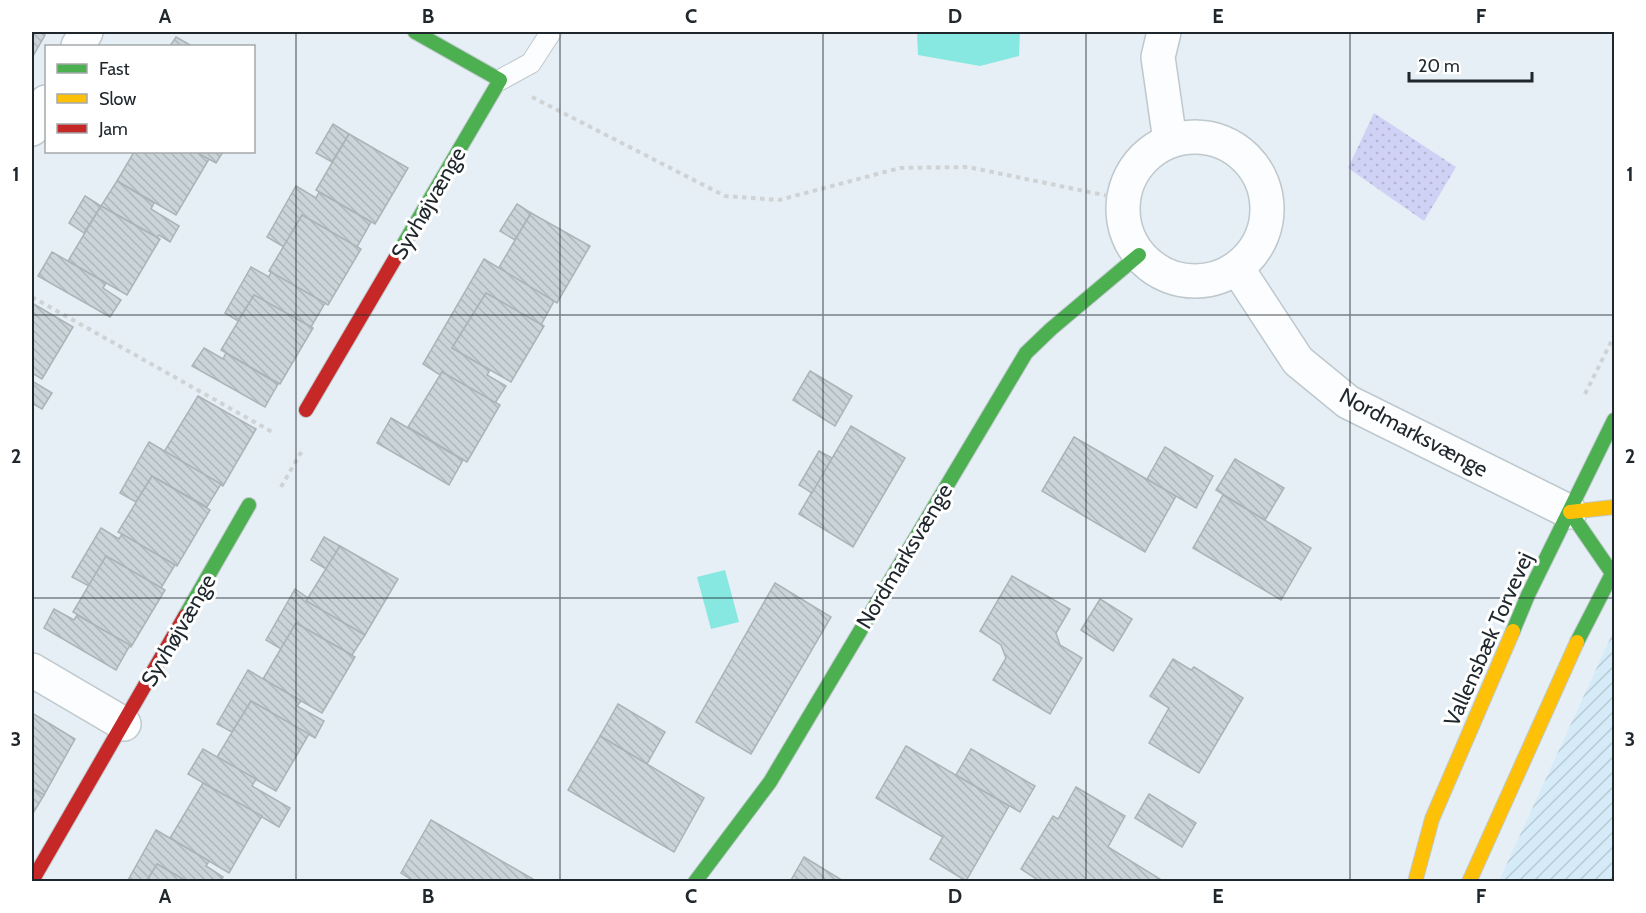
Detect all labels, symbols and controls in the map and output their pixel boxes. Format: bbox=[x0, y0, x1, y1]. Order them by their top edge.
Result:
text: A bbox=[159, 4, 172, 28]
text: B bbox=[422, 4, 434, 28]
text: C bbox=[685, 4, 697, 28]
text: D bbox=[948, 4, 962, 28]
text: E bbox=[1212, 4, 1224, 28]
text: F bbox=[1476, 4, 1487, 28]
legend bbox=[45, 45, 255, 153]
scale bar bbox=[1409, 45, 1532, 83]
text: 20 m bbox=[1418, 55, 1460, 77]
text: Fast bbox=[99, 58, 130, 80]
text: Slow bbox=[99, 88, 136, 110]
text: Jam bbox=[98, 118, 128, 140]
street label: Syvhøjvænge bbox=[385, 142, 471, 264]
text: 1 bbox=[12, 162, 20, 186]
text: 1 bbox=[1626, 162, 1634, 186]
street label: Nordmarksvænge bbox=[1335, 382, 1493, 483]
text: 2 bbox=[11, 444, 21, 468]
text: 2 bbox=[1625, 444, 1635, 468]
street label: Nordmarksvænge bbox=[851, 479, 958, 634]
street label: Vallensbæk Torvevej bbox=[1438, 548, 1539, 730]
street label: Syvhøjvænge bbox=[135, 569, 221, 691]
text: 3 bbox=[11, 727, 21, 751]
text: 3 bbox=[1625, 727, 1635, 751]
text: A bbox=[159, 884, 172, 908]
text: B bbox=[422, 884, 434, 908]
text: C bbox=[685, 884, 697, 908]
text: D bbox=[948, 884, 962, 908]
text: E bbox=[1212, 884, 1224, 908]
text: F bbox=[1476, 884, 1487, 908]

